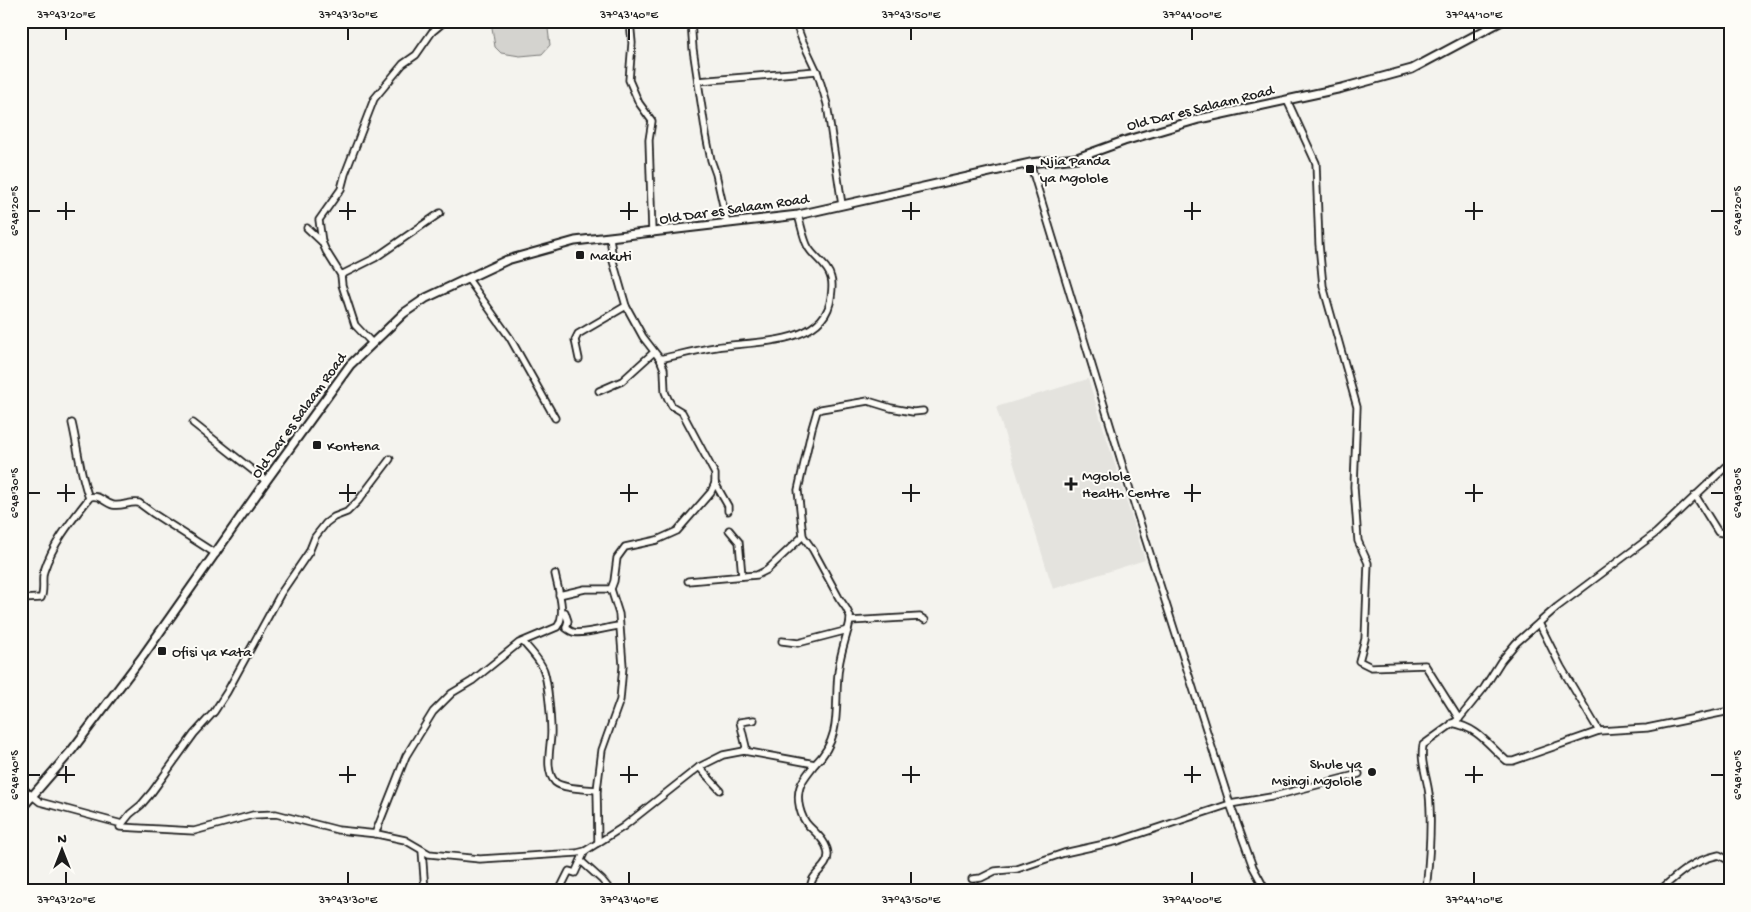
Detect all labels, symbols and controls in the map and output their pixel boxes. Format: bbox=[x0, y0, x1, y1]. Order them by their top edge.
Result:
text: 37°43'20"E bbox=[36, 9, 96, 23]
text: 37°43'30"E bbox=[318, 9, 378, 23]
text: 37°43'40"E bbox=[599, 9, 658, 23]
text: 37°43'50"E bbox=[881, 9, 941, 23]
text: 37°44'00"E bbox=[1162, 9, 1222, 23]
text: 37°44'10"E bbox=[1445, 9, 1503, 23]
street label: Old Dar es Salaam Road bbox=[1125, 82, 1277, 136]
place label: Njia Panda ya Mgolole bbox=[1040, 153, 1111, 188]
marker: Njia Panda ya Mgolole bbox=[1024, 163, 1036, 175]
text: 6°48'20"S bbox=[9, 186, 23, 236]
text: 6°48'20"S bbox=[1732, 186, 1746, 236]
street label: Old Dar es Salaam Road bbox=[658, 190, 811, 229]
place label: Makuti bbox=[590, 248, 632, 266]
marker: Makuti bbox=[574, 249, 586, 261]
street label: Old Dar es Salaam Road bbox=[248, 349, 352, 482]
place label: Kontena bbox=[327, 438, 380, 456]
marker: Kontena bbox=[311, 439, 323, 451]
text: 6°48'30"S bbox=[9, 467, 23, 518]
text: 6°48'30"S bbox=[1732, 467, 1746, 518]
place label: Mgolole Health Centre bbox=[1082, 468, 1170, 503]
marker: Mgolole Health Centre bbox=[1064, 477, 1078, 491]
place label: Ofisi ya Kata bbox=[172, 644, 252, 662]
marker: Ofisi ya Kata bbox=[156, 645, 168, 657]
text: 6°48'40"S bbox=[9, 750, 23, 800]
text: 6°48'40"S bbox=[1732, 750, 1746, 800]
place label: Shule ya Msingi Mgolole bbox=[1271, 756, 1363, 791]
marker: Shule ya Msingi Mgolole bbox=[1366, 766, 1378, 778]
north arrow bbox=[38, 824, 88, 874]
text: N bbox=[57, 831, 67, 848]
text: 37°43'20"E bbox=[36, 894, 96, 908]
text: 37°43'30"E bbox=[318, 894, 378, 908]
text: 37°43'40"E bbox=[599, 894, 658, 908]
text: 37°43'50"E bbox=[881, 894, 941, 908]
text: 37°44'00"E bbox=[1162, 894, 1222, 908]
text: 37°44'10"E bbox=[1445, 894, 1503, 908]

